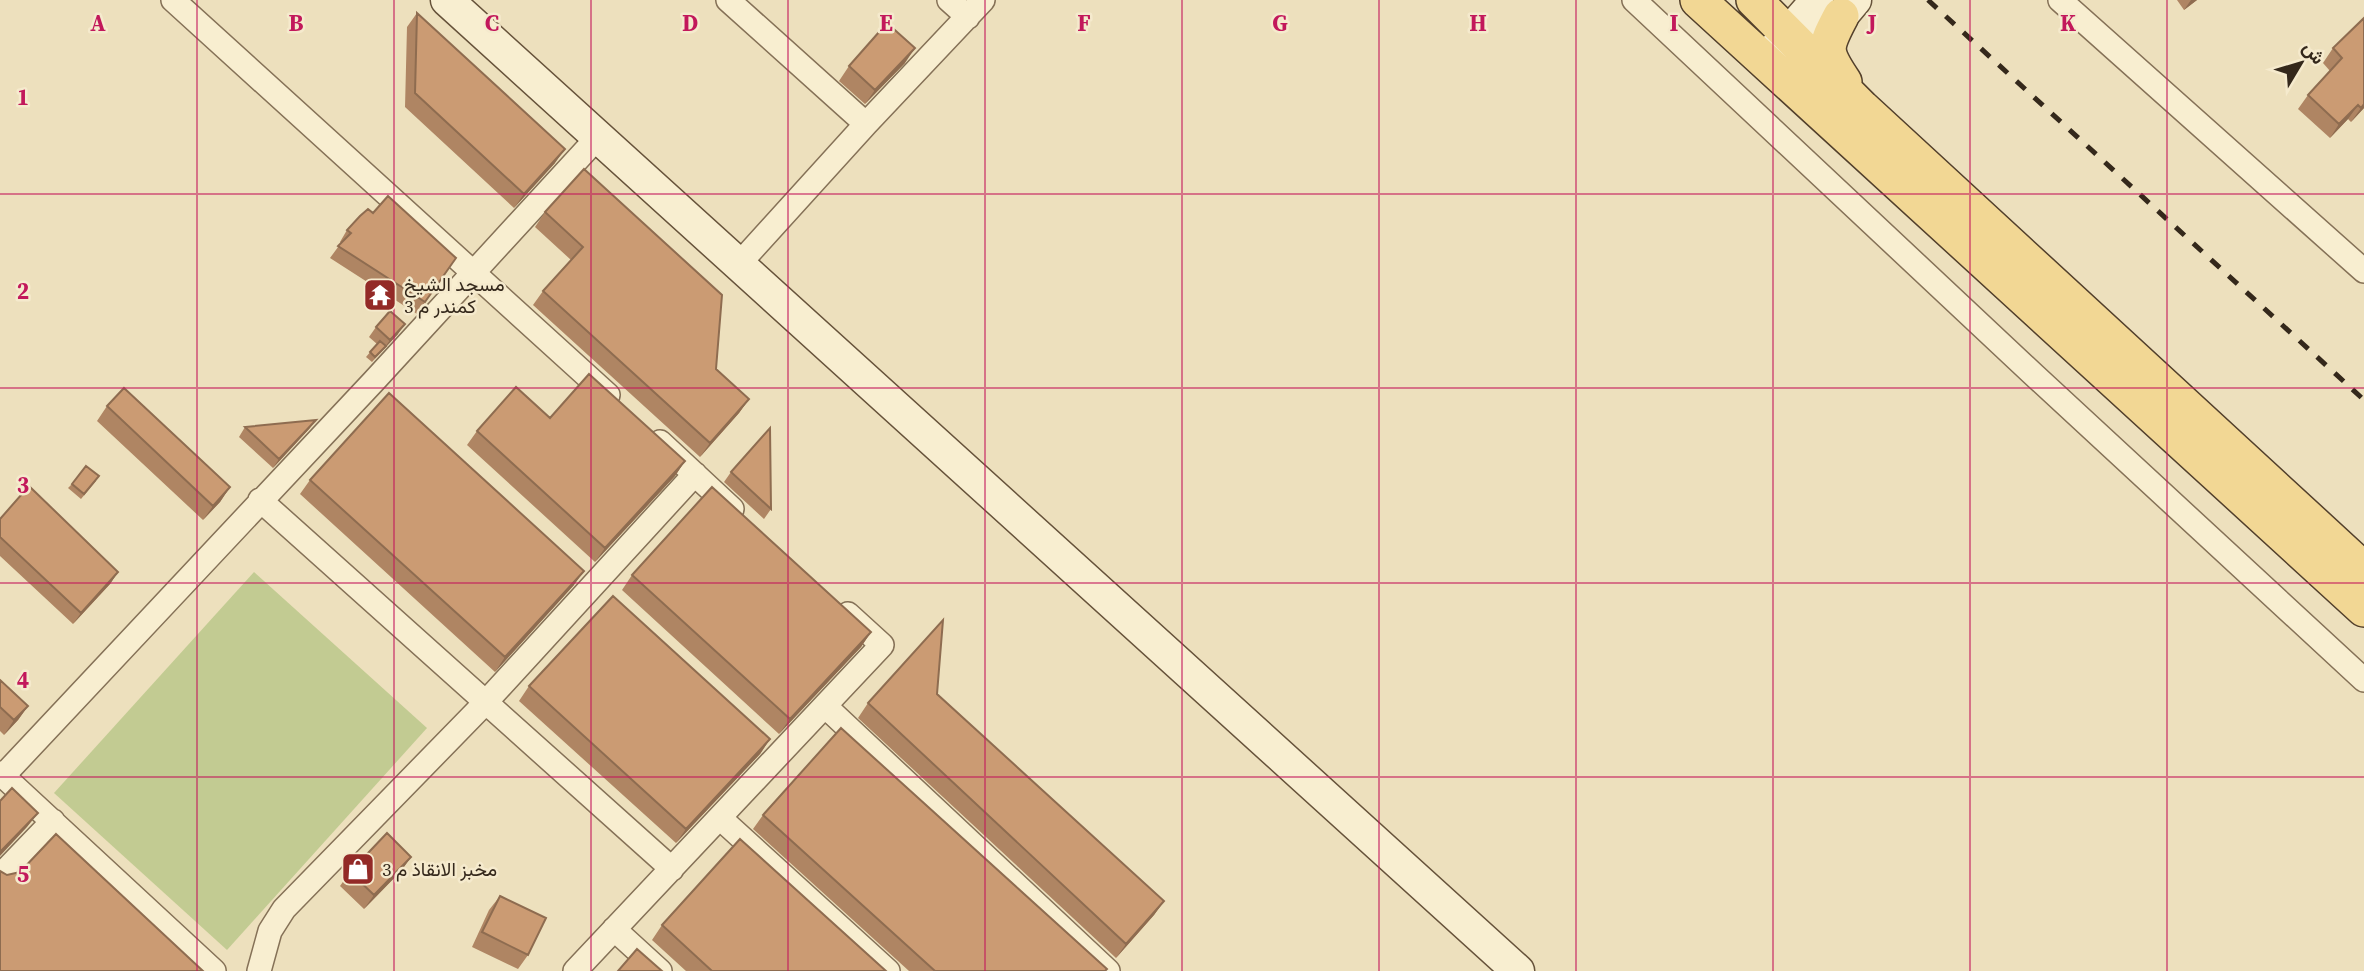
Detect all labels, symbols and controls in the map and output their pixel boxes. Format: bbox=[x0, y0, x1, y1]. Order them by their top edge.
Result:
text: A bbox=[90, 7, 106, 39]
text: B bbox=[289, 7, 304, 39]
text: C bbox=[485, 7, 499, 39]
text: D bbox=[682, 7, 698, 39]
text: E bbox=[879, 7, 893, 39]
text: F bbox=[1077, 7, 1091, 39]
text: G bbox=[1272, 7, 1288, 39]
text: H bbox=[1469, 7, 1487, 39]
text: I bbox=[1670, 7, 1679, 39]
text: J bbox=[1865, 7, 1877, 39]
text: K bbox=[2060, 7, 2076, 39]
north arrow bbox=[2266, 28, 2336, 98]
text: ش bbox=[2297, 36, 2332, 70]
text: 1 bbox=[17, 81, 29, 113]
place label: مسجد الشيخ كمندر م 3 bbox=[404, 271, 505, 319]
text: 2 bbox=[17, 275, 29, 307]
temple icon: مسجد الشيخ كمندر م 3 bbox=[361, 276, 399, 314]
text: 3 bbox=[17, 469, 29, 501]
text: 4 bbox=[17, 664, 29, 696]
shop icon: مخبز الانقاذ م 3 bbox=[339, 850, 377, 888]
place label: مخبز الانقاذ م 3 bbox=[382, 856, 497, 882]
text: 5 bbox=[17, 858, 29, 890]

